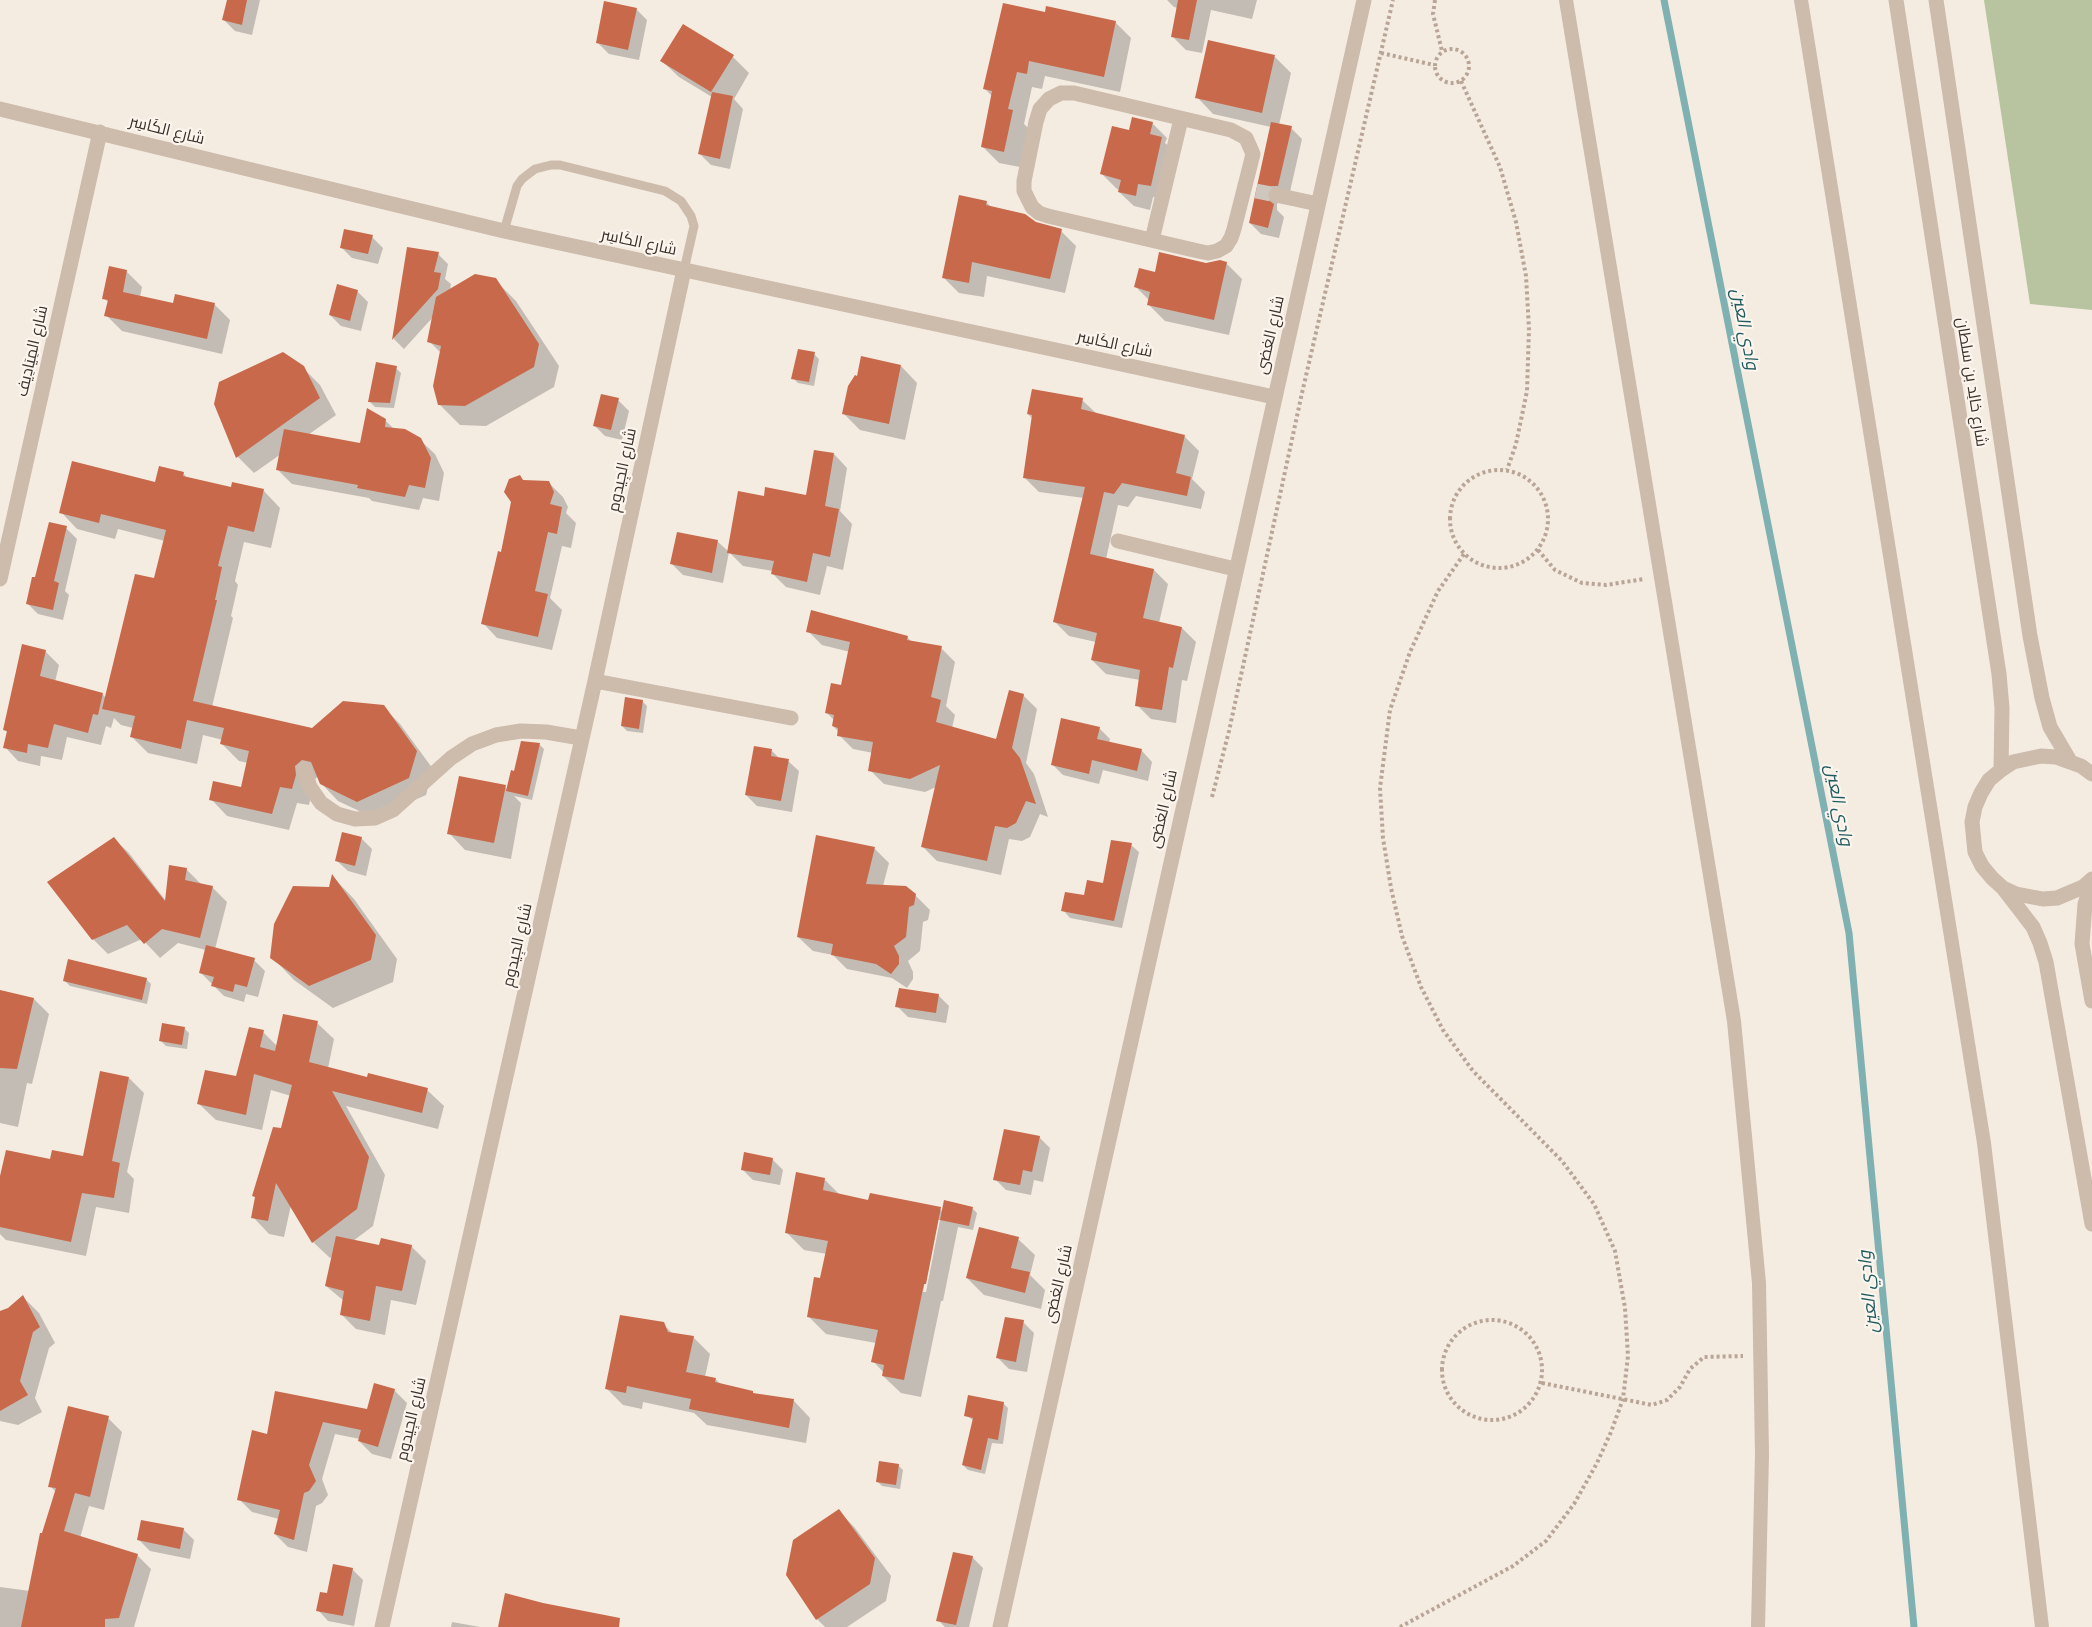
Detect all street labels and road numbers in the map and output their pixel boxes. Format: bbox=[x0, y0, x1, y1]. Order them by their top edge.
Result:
street label: شارع الكَاسِر bbox=[127, 111, 207, 149]
street label: شارع الكَاسِر bbox=[599, 225, 679, 259]
street label: شارع الغضى bbox=[1252, 294, 1288, 376]
street label: شارع المِيَادِيف bbox=[12, 304, 52, 398]
street label: شارع خالِد بن سلطان bbox=[1952, 316, 1992, 448]
street label: شارع الكَاسِر bbox=[1075, 327, 1155, 361]
street label: شارع الجِيدوم bbox=[604, 426, 640, 514]
street label: شارع الغضى bbox=[1145, 768, 1181, 850]
street label: شارع الجِيدوم bbox=[498, 901, 536, 989]
street label: شارع الغضى bbox=[1040, 1243, 1076, 1325]
street label: شارع الجِيدوم bbox=[392, 1375, 430, 1463]

